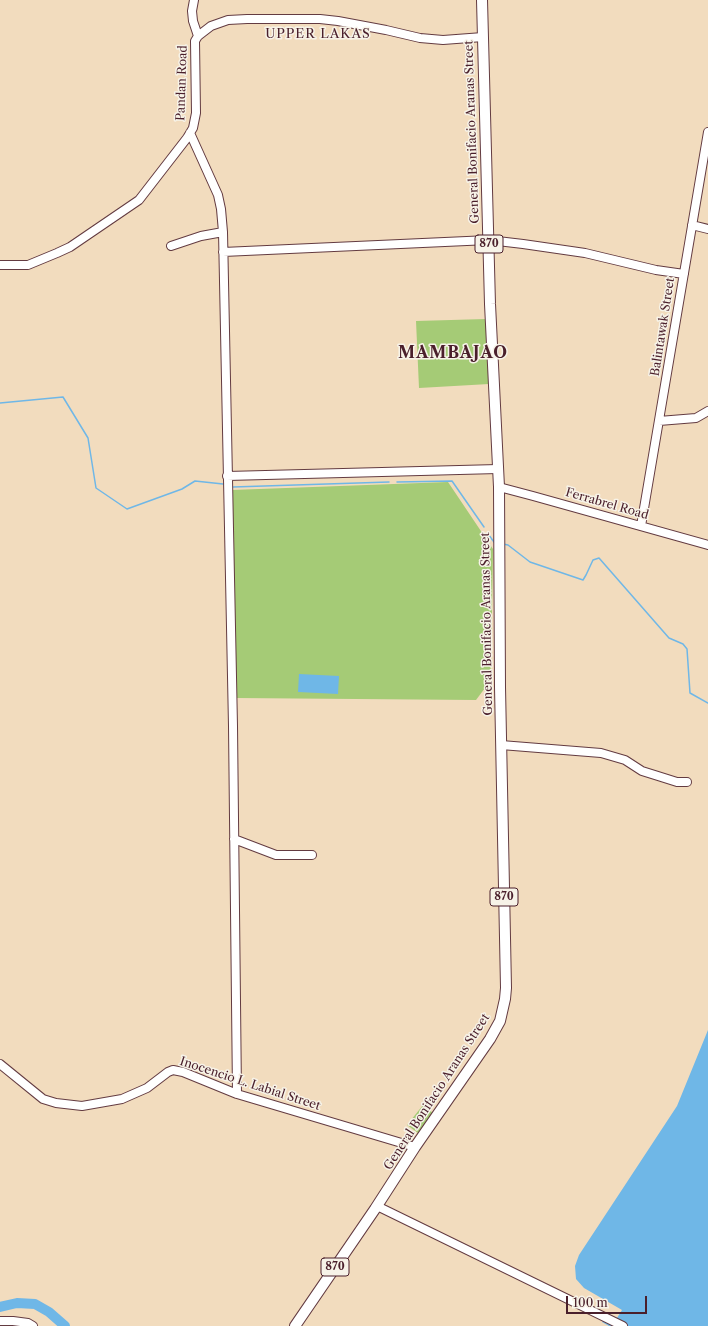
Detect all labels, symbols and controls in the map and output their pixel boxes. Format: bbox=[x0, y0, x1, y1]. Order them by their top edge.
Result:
district label: UPPER LAKAS bbox=[265, 26, 371, 42]
street label: General Bonifacio Aranas Street bbox=[462, 40, 482, 224]
street label: Pandan Road bbox=[173, 45, 191, 121]
road number: 870 bbox=[475, 235, 503, 253]
street label: Balintawak Street bbox=[648, 277, 678, 377]
district label: MAMBAJAO bbox=[398, 343, 508, 363]
street label: Ferrabrel Road bbox=[564, 485, 650, 523]
street label: General Bonifacio Aranas Street bbox=[478, 532, 496, 716]
road number: 870 bbox=[490, 888, 518, 906]
street label: General Bonifacio Aranas Street bbox=[381, 1011, 493, 1173]
street label: Inocencio L. Labial Street bbox=[178, 1054, 322, 1114]
road number: 870 bbox=[321, 1258, 349, 1276]
scale bar bbox=[568, 1288, 649, 1314]
text: 100 m bbox=[573, 1295, 608, 1310]

